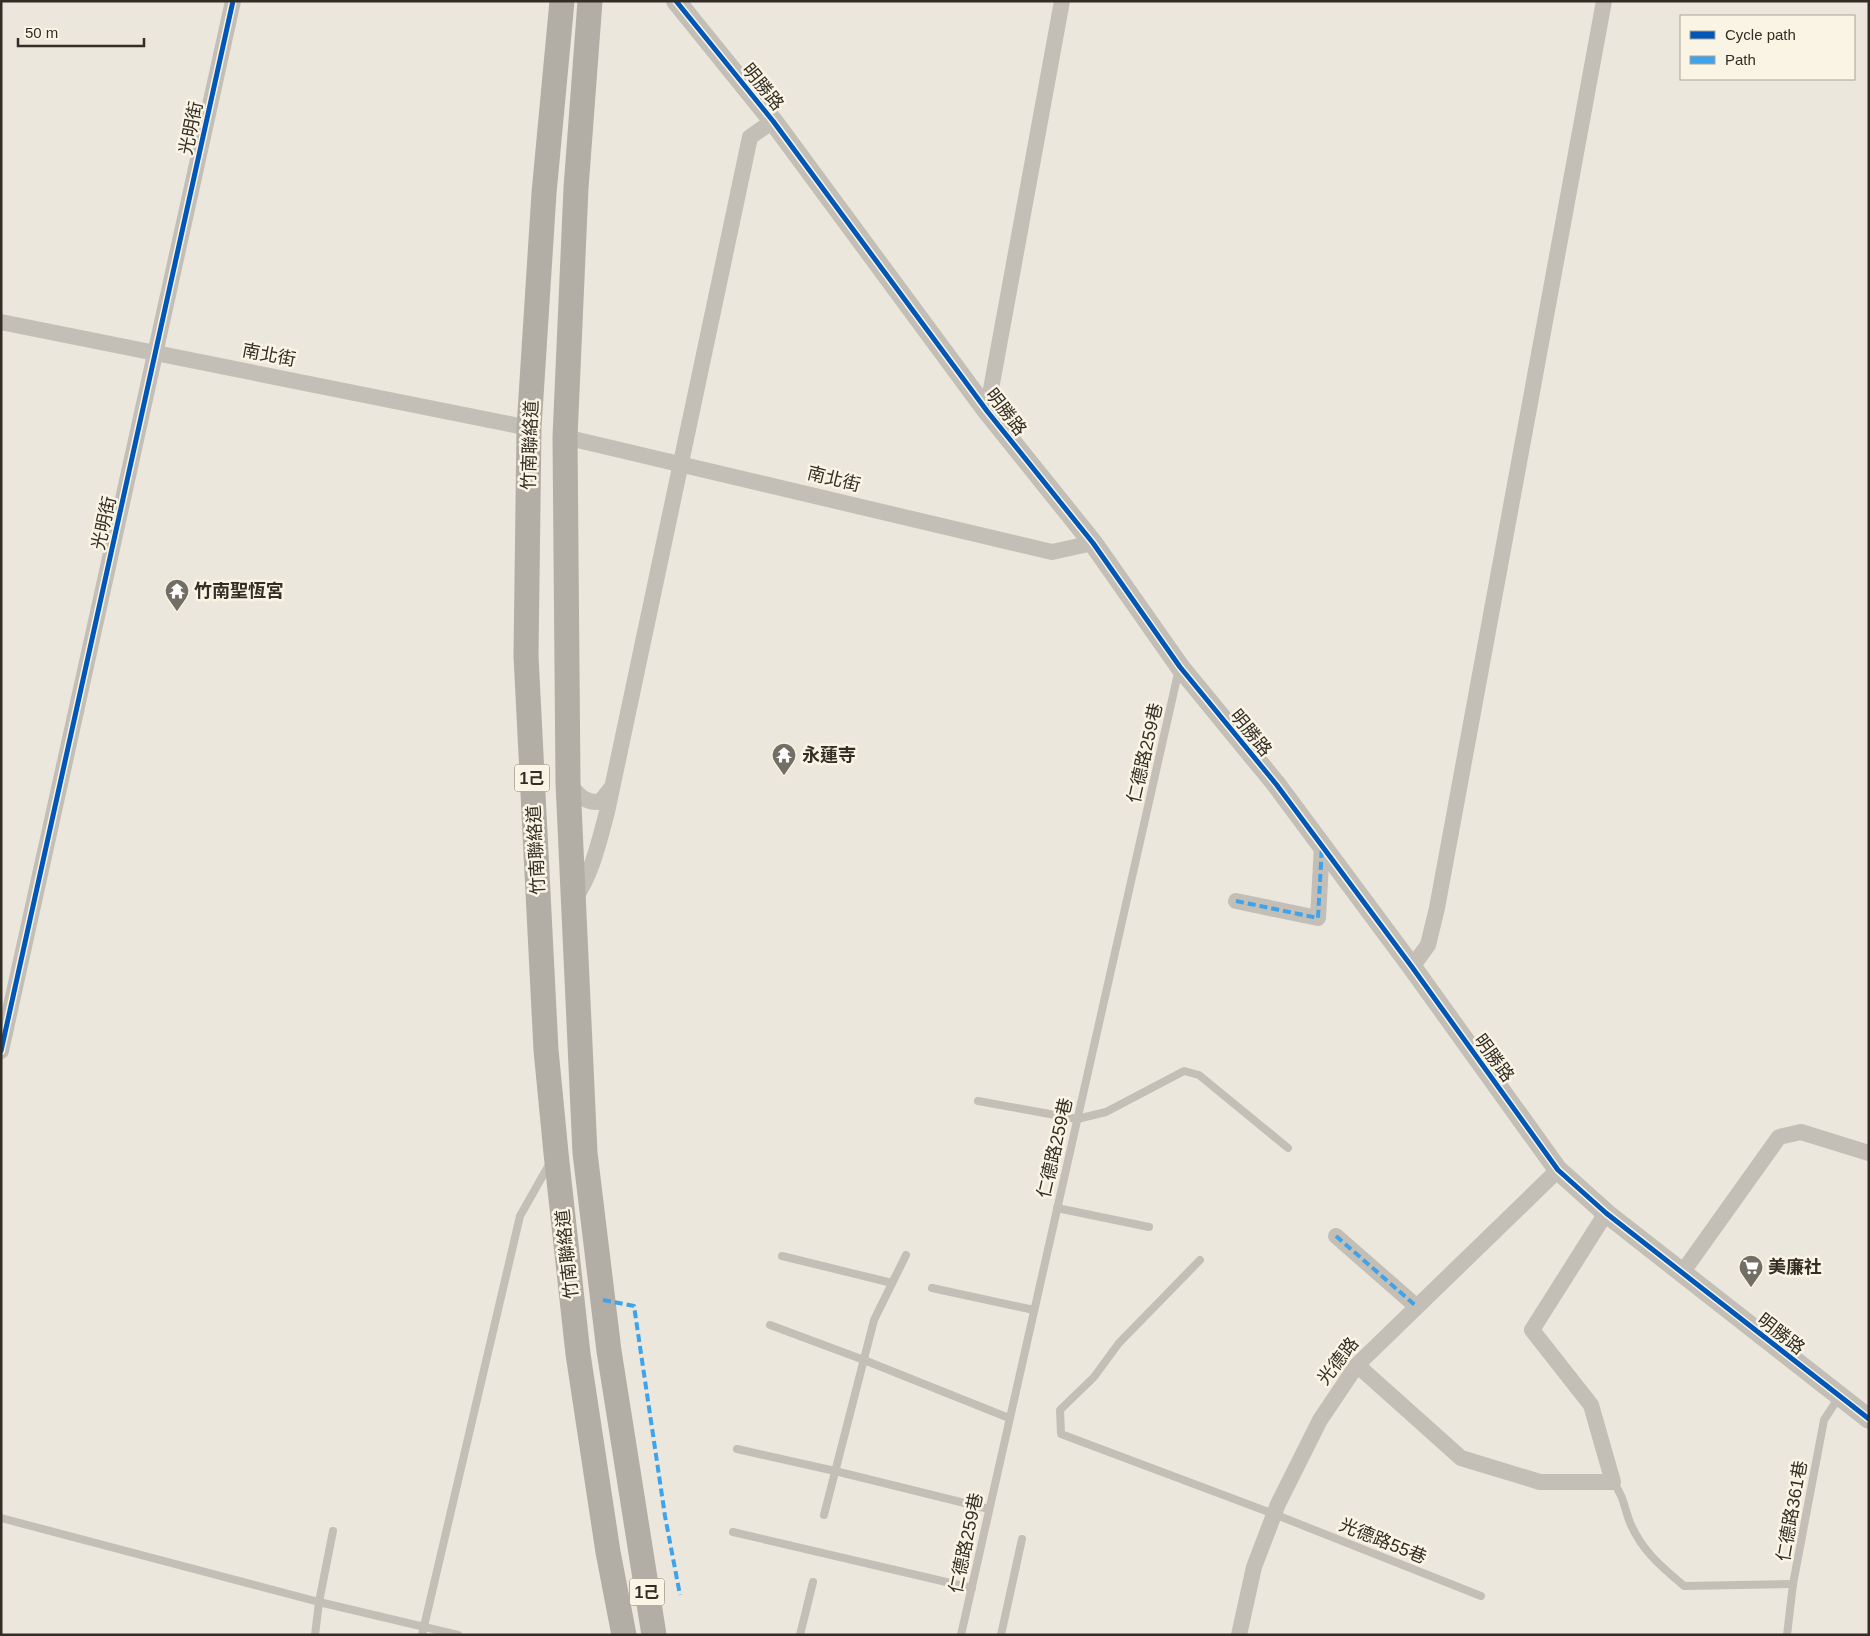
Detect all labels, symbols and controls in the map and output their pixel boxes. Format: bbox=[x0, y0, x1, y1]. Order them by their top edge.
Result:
scale bar bbox=[18, 15, 144, 47]
legend bbox=[1680, 15, 1855, 80]
text: 50 m bbox=[25, 24, 58, 41]
text: Cycle path bbox=[1725, 26, 1796, 43]
text: Path bbox=[1725, 51, 1756, 68]
street label: 明勝路 bbox=[738, 60, 788, 114]
street label: 光明街 bbox=[176, 100, 206, 156]
street label: 南北街 bbox=[241, 340, 297, 370]
street label: 明勝路 bbox=[981, 385, 1031, 439]
street label: 竹南聯絡道 bbox=[518, 400, 542, 490]
street label: 南北街 bbox=[805, 463, 863, 495]
street label: 光明街 bbox=[88, 494, 120, 552]
temple icon: 竹南聖恆宮 bbox=[164, 578, 190, 612]
place label: 竹南聖恆宮 bbox=[194, 581, 284, 601]
street label: 仁德路259巷 bbox=[1124, 701, 1166, 805]
street label: 明勝路 bbox=[1226, 706, 1276, 760]
temple icon: 永蓮寺 bbox=[771, 742, 797, 776]
place label: 永蓮寺 bbox=[802, 745, 856, 765]
road number: 1己 bbox=[514, 764, 550, 791]
street label: 竹南聯絡道 bbox=[524, 805, 548, 895]
street label: 明勝路 bbox=[1470, 1030, 1518, 1086]
street label: 仁德路259巷 bbox=[1034, 1096, 1076, 1200]
street label: 竹南聯絡道 bbox=[552, 1208, 582, 1300]
supermarket icon: 美廉社 bbox=[1738, 1254, 1764, 1288]
place label: 美廉社 bbox=[1768, 1257, 1822, 1277]
street label: 明勝路 bbox=[1754, 1309, 1808, 1359]
street label: 光德路 bbox=[1313, 1334, 1363, 1388]
street label: 仁德路361巷 bbox=[1773, 1459, 1811, 1563]
street label: 仁德路259巷 bbox=[946, 1491, 986, 1595]
street label: 光德路55巷 bbox=[1337, 1514, 1429, 1568]
road number: 1己 bbox=[630, 1578, 664, 1605]

